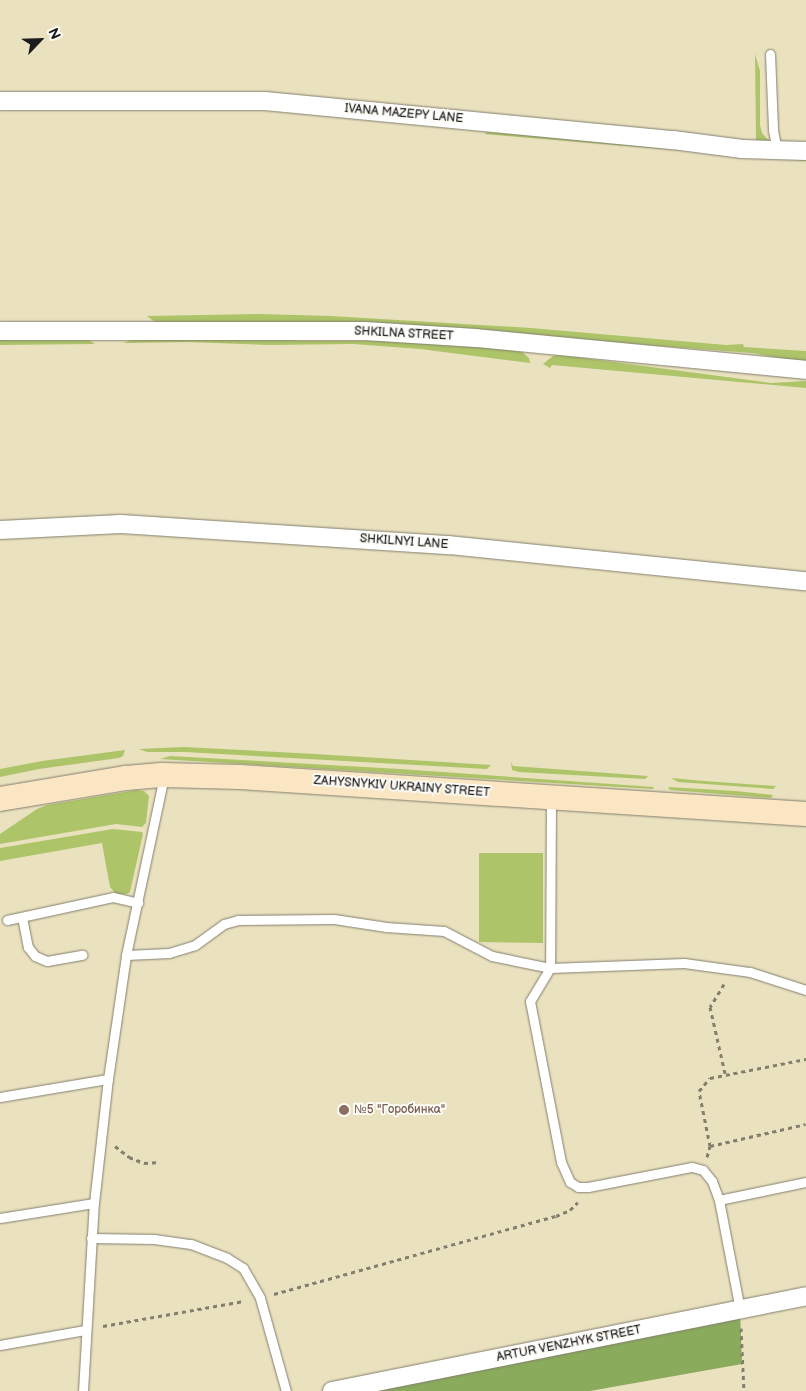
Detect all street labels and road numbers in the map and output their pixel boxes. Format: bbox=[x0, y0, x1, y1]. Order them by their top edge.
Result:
street label: IVANA MAZEPY LANE bbox=[344, 102, 464, 126]
street label: SHKILNA STREET bbox=[354, 324, 454, 344]
street label: SHKILNYI LANE bbox=[359, 532, 449, 552]
street label: ZAHYSNYKIV UKRAINY STREET bbox=[313, 774, 491, 800]
street label: ARTUR VENZHYK STREET bbox=[495, 1323, 643, 1365]

